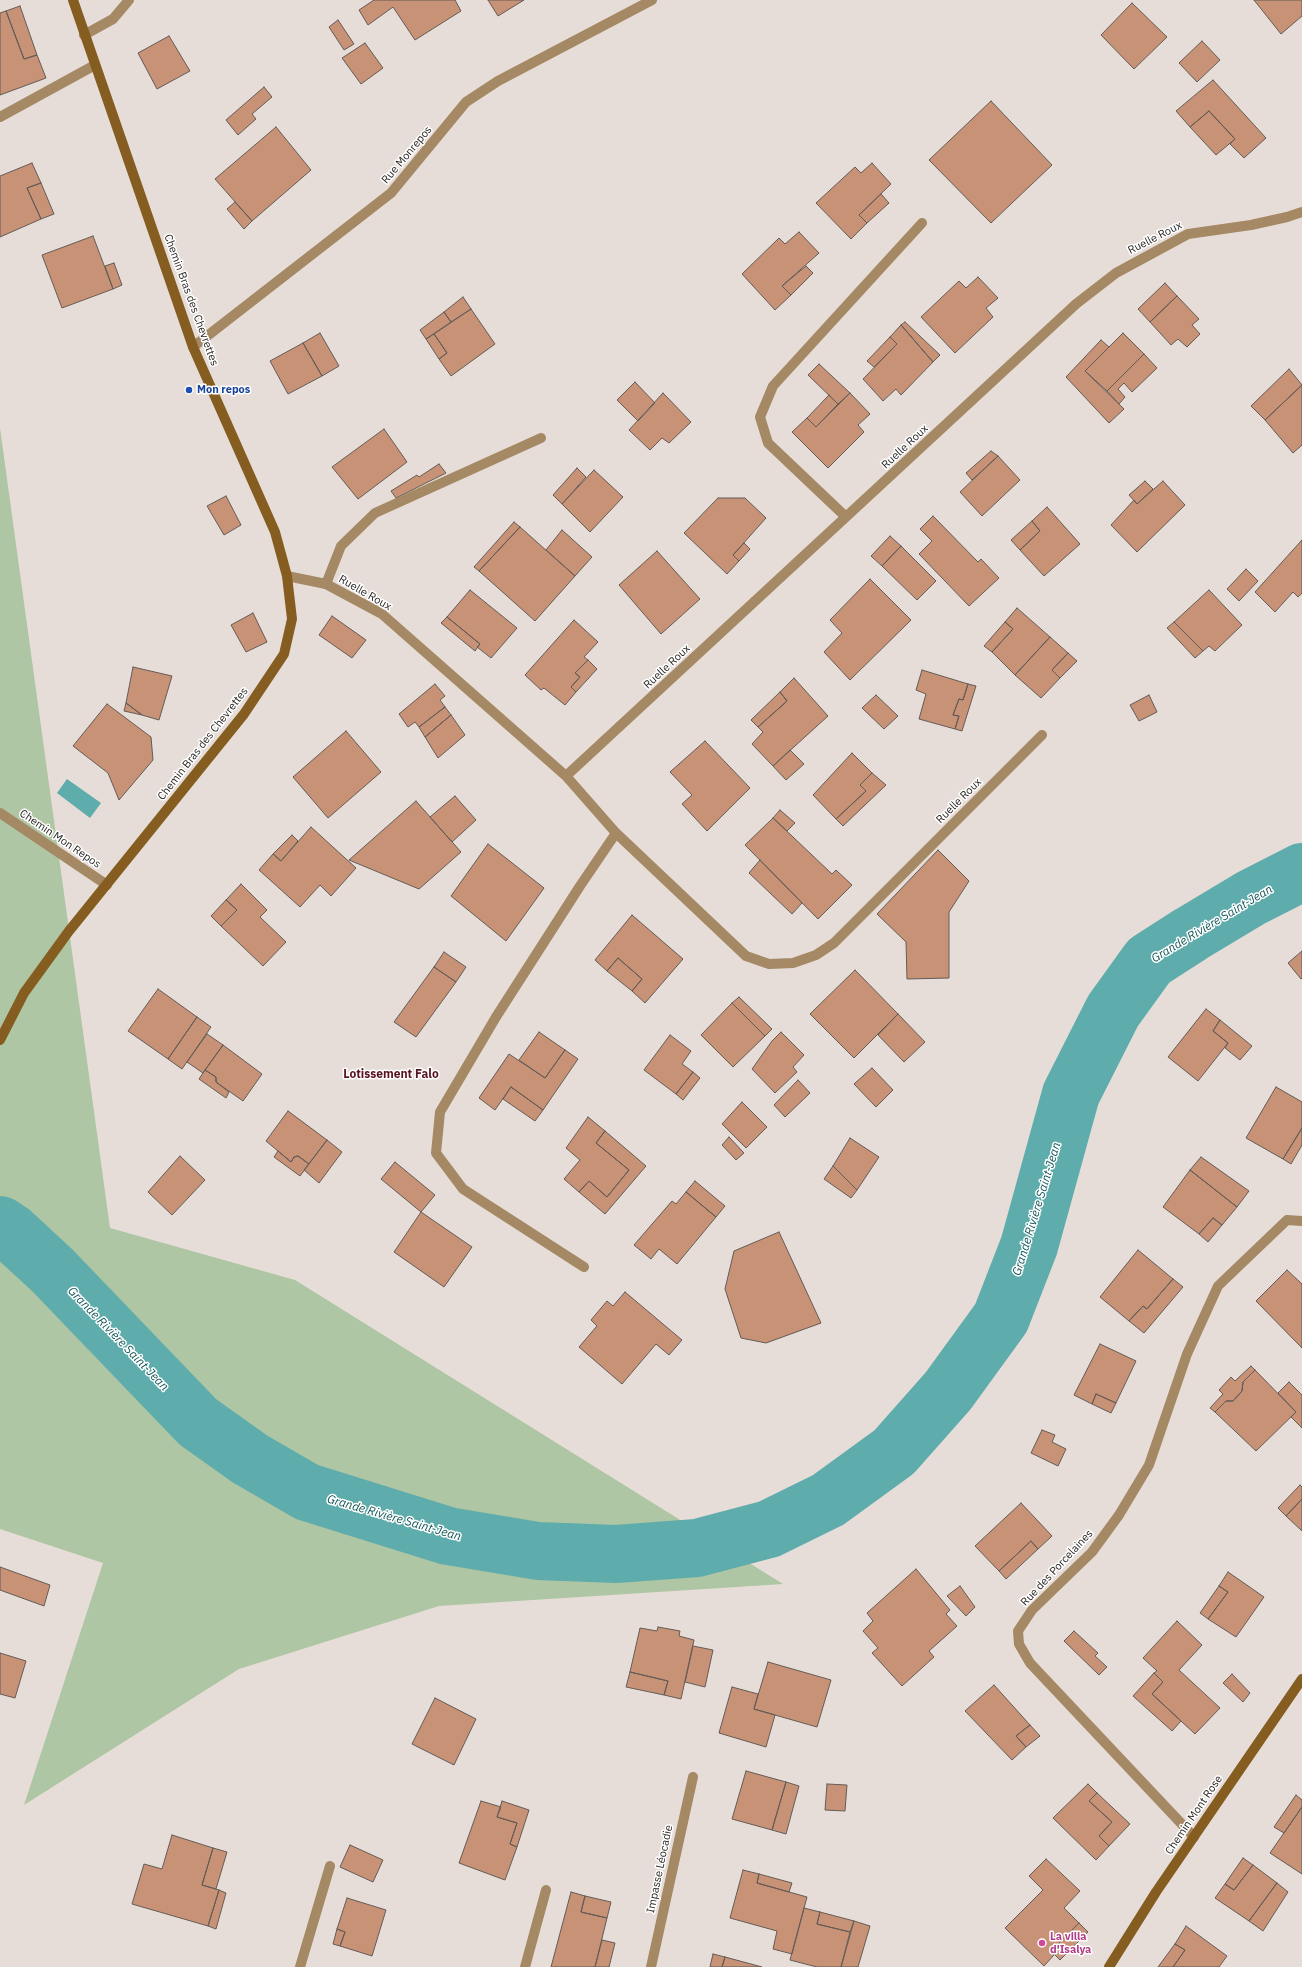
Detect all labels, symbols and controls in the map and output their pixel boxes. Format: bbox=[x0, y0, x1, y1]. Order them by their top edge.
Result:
street label: Rue Monrepos bbox=[379, 123, 435, 187]
street label: Ruelle Roux bbox=[1126, 219, 1184, 257]
street label: Chemin Bras des Chevrettes bbox=[161, 232, 221, 368]
place label: Mon repos bbox=[197, 383, 250, 397]
marker: Mon repos bbox=[184, 385, 194, 395]
street label: Ruelle Roux bbox=[879, 422, 931, 472]
street label: Ruelle Roux bbox=[336, 573, 394, 613]
street label: Ruelle Roux bbox=[641, 642, 693, 692]
street label: Chemin Bras des Chevrettes bbox=[155, 685, 251, 803]
street label: Ruelle Roux bbox=[934, 776, 984, 826]
street label: Chemin Mon Repos bbox=[17, 807, 103, 871]
water label: Grande Rivière Saint-Jean bbox=[1149, 882, 1275, 966]
district label: Lotissement Falo bbox=[343, 1068, 439, 1082]
water label: Grande Rivière Saint-Jean bbox=[1010, 1141, 1064, 1277]
water label: Grande Rivière Saint-Jean bbox=[65, 1284, 171, 1394]
water label: Grande Rivière Saint-Jean bbox=[325, 1492, 463, 1544]
street label: Rue des Porcelaines bbox=[1018, 1527, 1096, 1609]
street label: Chemin Mont Rose bbox=[1163, 1773, 1225, 1857]
street label: Impasse Léocadie bbox=[644, 1824, 676, 1914]
place label: La villa d'Isalya bbox=[1050, 1930, 1091, 1956]
marker: La villa d'Isalya bbox=[1037, 1938, 1047, 1948]

